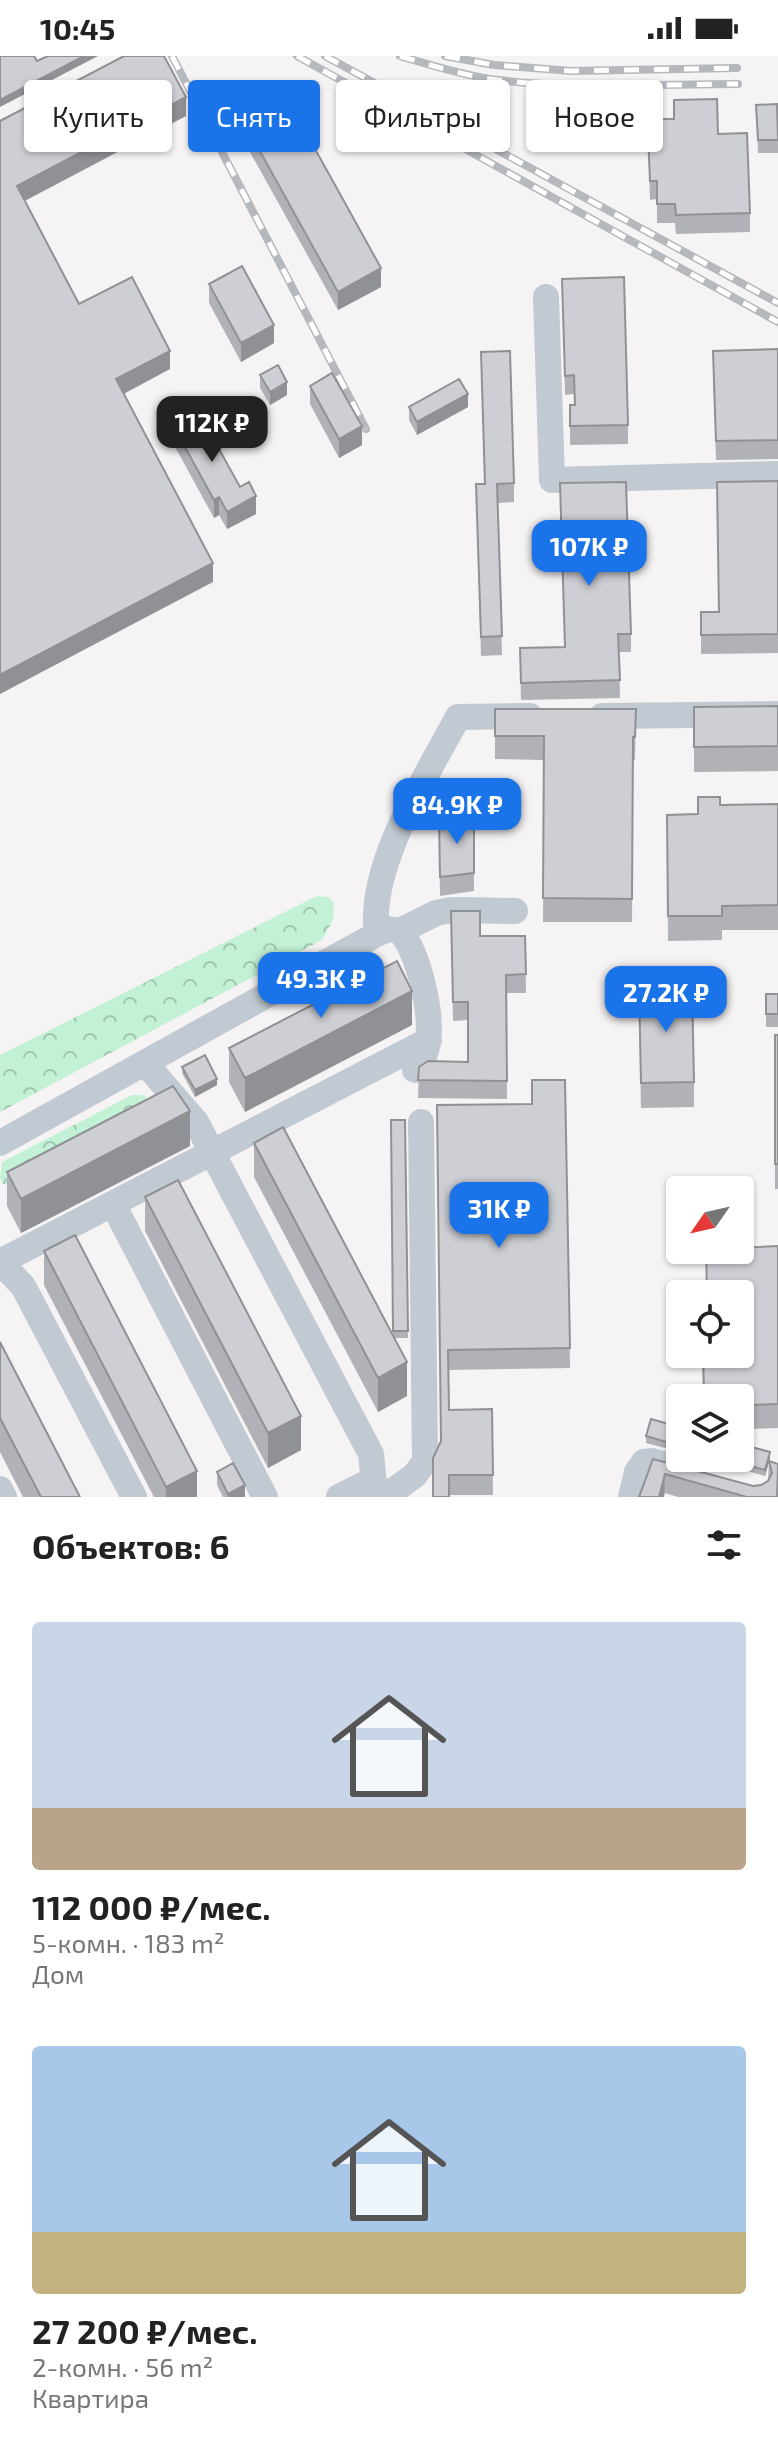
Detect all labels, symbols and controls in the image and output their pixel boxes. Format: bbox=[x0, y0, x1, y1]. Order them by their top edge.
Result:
text: 10:45 bbox=[40, 10, 115, 46]
chip: Купить bbox=[24, 80, 172, 152]
chip: Снять bbox=[188, 80, 320, 152]
chip: Фильтры bbox=[336, 80, 510, 152]
chip: Новое bbox=[526, 80, 663, 152]
pin: 112K ₽ bbox=[147, 396, 277, 464]
text: 112K ₽ bbox=[175, 406, 249, 437]
pin: 107K ₽ bbox=[524, 520, 654, 588]
text: 107K ₽ bbox=[550, 530, 628, 561]
pin: 84.9K ₽ bbox=[383, 778, 531, 846]
text: 84.9K ₽ bbox=[411, 788, 503, 819]
pin: 49.3K ₽ bbox=[247, 952, 395, 1020]
text: 49.3K ₽ bbox=[276, 962, 366, 993]
pin: 27.2K ₽ bbox=[592, 966, 740, 1034]
text: 27.2K ₽ bbox=[623, 976, 709, 1007]
north arrow bbox=[666, 1176, 754, 1264]
map controls bbox=[666, 1176, 754, 1472]
pin: 31K ₽ bbox=[443, 1182, 555, 1250]
text: 31K ₽ bbox=[467, 1192, 531, 1223]
button: locate bbox=[666, 1280, 754, 1368]
button: layers bbox=[666, 1384, 754, 1472]
icon: filters bbox=[702, 1523, 746, 1567]
text: Объектов: 6 bbox=[32, 1525, 230, 1566]
icon: home bbox=[317, 1674, 461, 1818]
text: 112 000 ₽/мес. bbox=[32, 1886, 271, 1927]
text: 5-комн. · 183 m² bbox=[32, 1927, 224, 1958]
text: Дом bbox=[32, 1958, 84, 1989]
icon: home bbox=[317, 2098, 461, 2242]
text: 27 200 ₽/мес. bbox=[32, 2310, 257, 2351]
text: 2-комн. · 56 m² bbox=[32, 2351, 213, 2382]
text: Квартира bbox=[32, 2382, 149, 2413]

